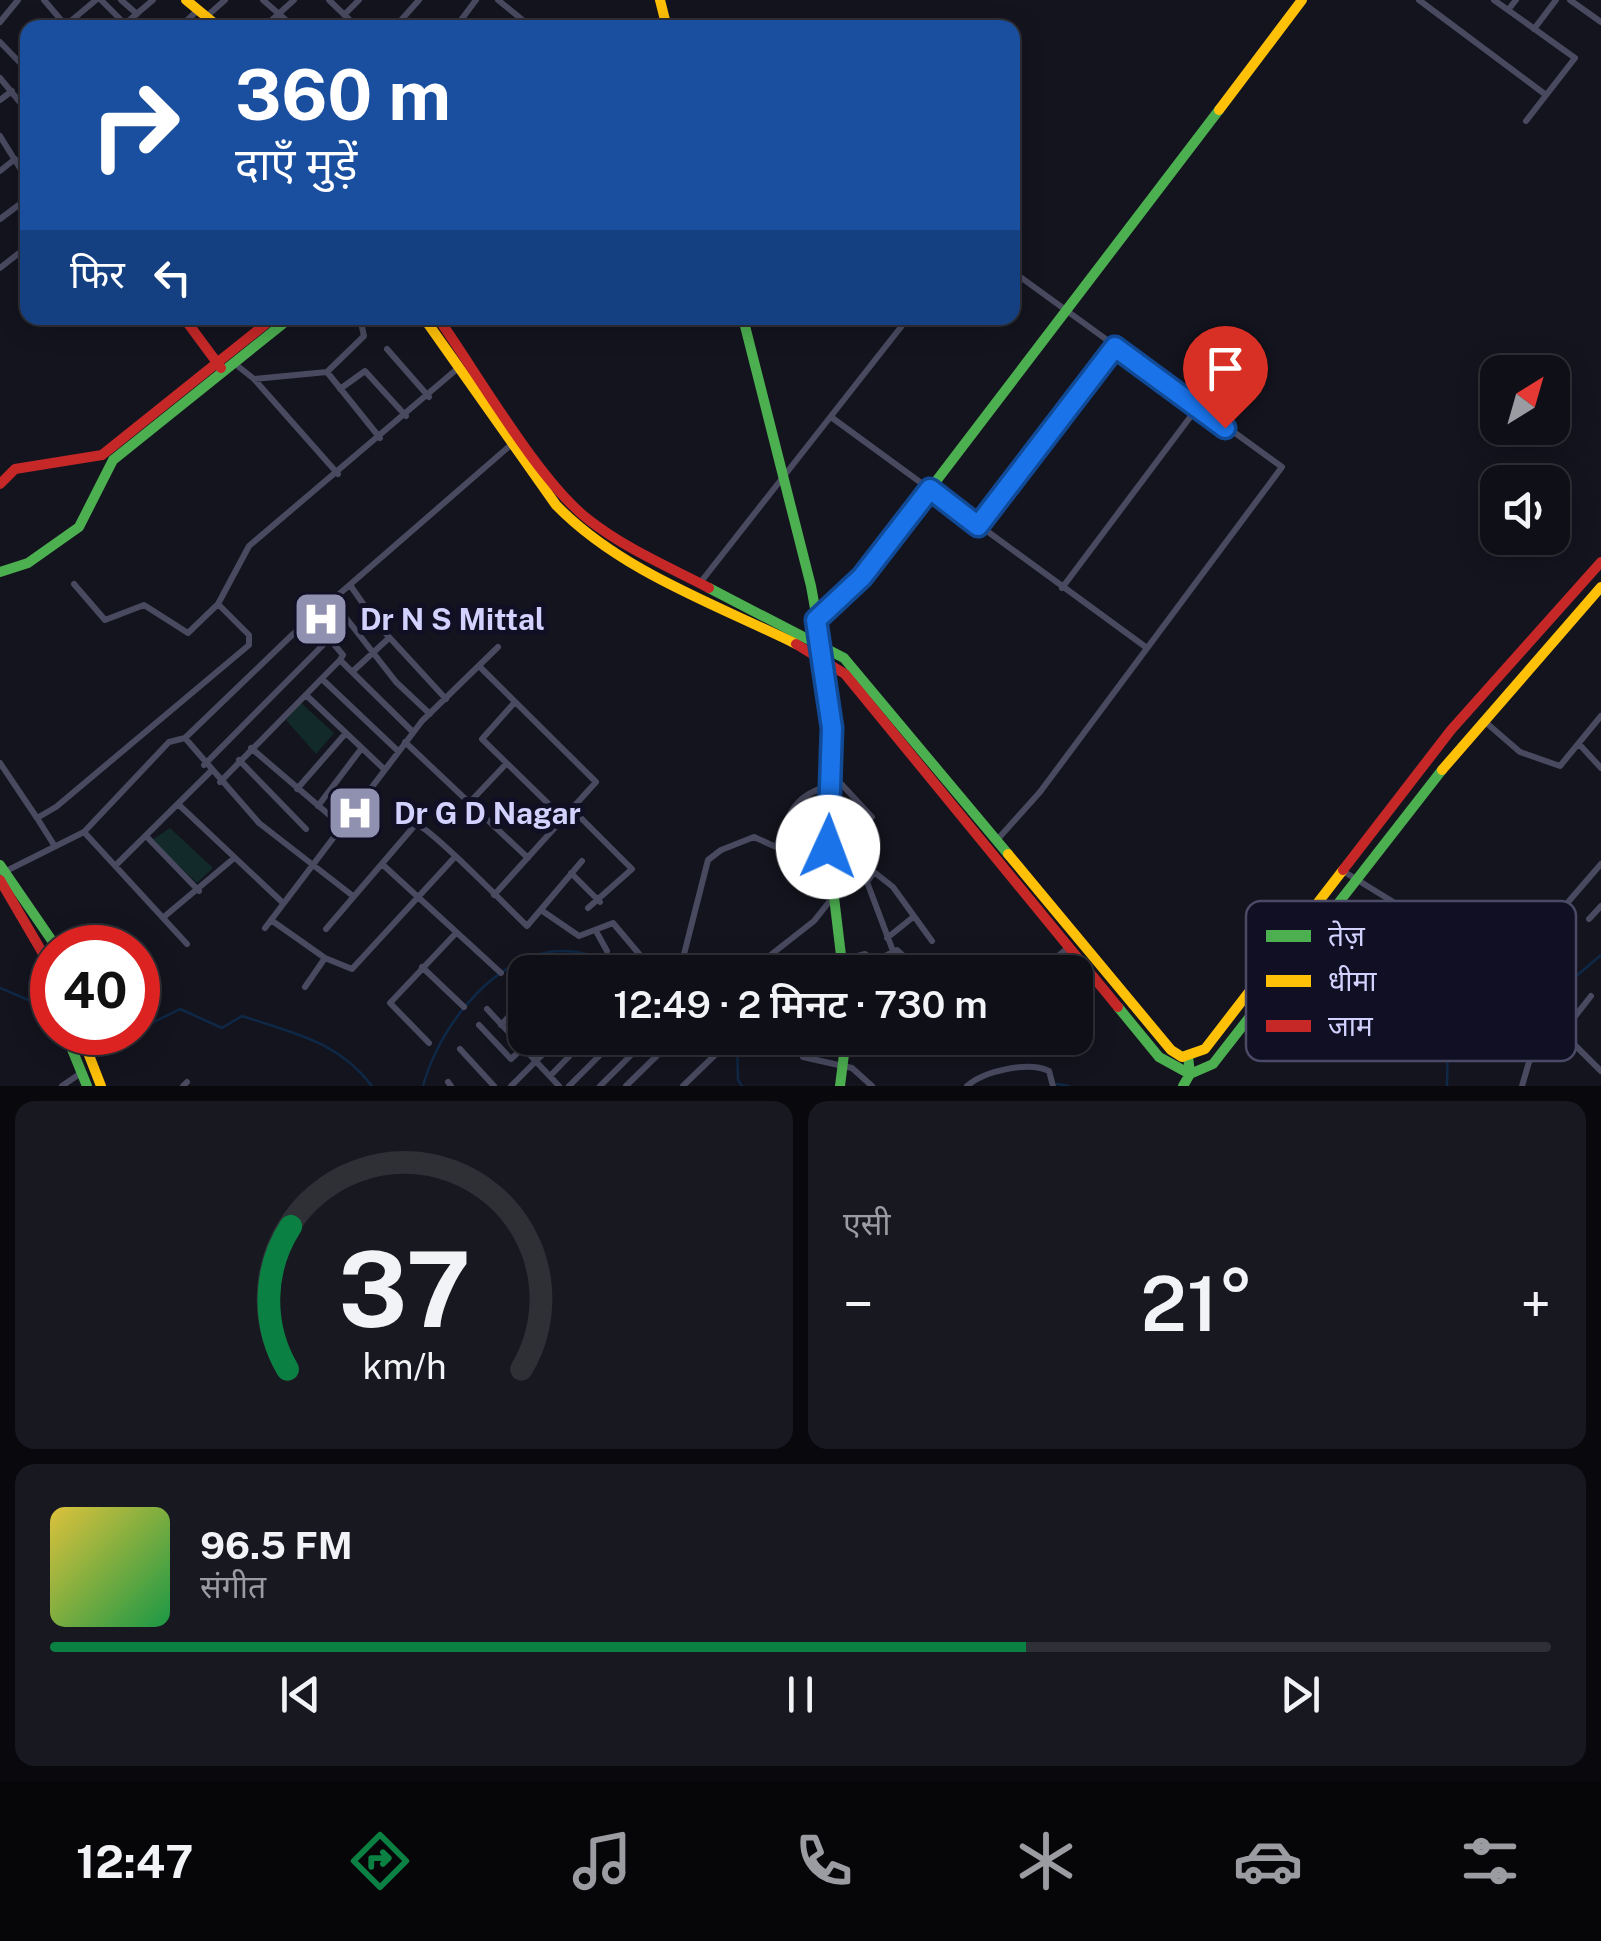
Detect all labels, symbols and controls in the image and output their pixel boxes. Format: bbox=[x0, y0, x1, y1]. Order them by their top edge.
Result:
text: 360 m bbox=[235, 53, 451, 136]
icon: right bbox=[70, 60, 200, 190]
text: दाएँ मुड़ें bbox=[235, 137, 357, 190]
icon: left bbox=[145, 250, 200, 305]
text: फिर bbox=[70, 252, 125, 297]
pin bbox=[1183, 326, 1268, 429]
icon: arrive bbox=[1198, 341, 1253, 396]
north arrow bbox=[1480, 355, 1570, 445]
map controls bbox=[1480, 355, 1570, 555]
button: sound bbox=[1480, 465, 1570, 555]
hospital icon: Dr N S Mittal bbox=[291, 589, 351, 649]
place label: Dr N S Mittal bbox=[360, 601, 545, 637]
hospital icon: Dr G D Nagar bbox=[325, 783, 385, 843]
place label: Dr G D Nagar bbox=[394, 795, 581, 831]
position arrow bbox=[776, 795, 880, 899]
legend bbox=[1246, 901, 1576, 1061]
text: तेज़ bbox=[1328, 919, 1366, 952]
speed limit sign: 40 bbox=[30, 925, 160, 1055]
text: धीमा bbox=[1328, 964, 1377, 997]
text: 12:49 · 2 मिनट · 730 m bbox=[613, 982, 988, 1027]
text: जाम bbox=[1328, 1009, 1374, 1042]
text: एसी bbox=[843, 1205, 891, 1242]
text: 37 bbox=[338, 1228, 470, 1350]
text: 21° bbox=[1141, 1260, 1253, 1348]
text: − bbox=[843, 1272, 874, 1336]
text: + bbox=[1521, 1272, 1551, 1336]
text: km/h bbox=[362, 1345, 446, 1387]
text: 96.5 FM bbox=[200, 1523, 353, 1568]
text: संगीत bbox=[200, 1568, 266, 1605]
icon: previous bbox=[273, 1667, 328, 1722]
icon: pause bbox=[773, 1667, 828, 1722]
icon: next bbox=[1273, 1667, 1328, 1722]
icon: directions bbox=[345, 1826, 415, 1896]
icon: music bbox=[567, 1826, 637, 1896]
icon: phone bbox=[789, 1826, 859, 1896]
icon: climate bbox=[1011, 1826, 1081, 1896]
icon: car bbox=[1233, 1826, 1303, 1896]
icon: filters bbox=[1455, 1826, 1525, 1896]
text: 12:47 bbox=[76, 1835, 193, 1888]

